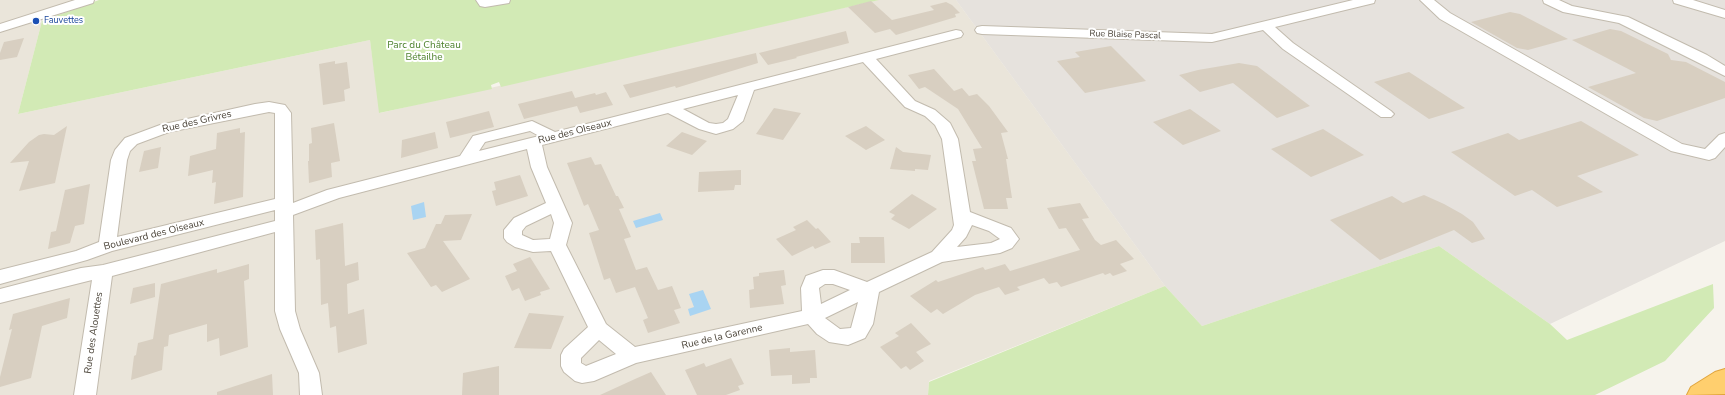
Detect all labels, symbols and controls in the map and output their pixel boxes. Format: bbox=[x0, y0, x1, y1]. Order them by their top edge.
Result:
marker: Fauvettes bbox=[31, 16, 41, 26]
place label: Fauvettes bbox=[44, 16, 83, 26]
street label: Rue Blaise Pascal bbox=[1089, 28, 1161, 42]
park label: Parc du Château Bétailhe bbox=[387, 40, 461, 64]
street label: Rue des Grivres bbox=[161, 108, 233, 136]
street label: Rue des OIseaux bbox=[537, 117, 613, 147]
street label: Boulevard des Oiseaux bbox=[102, 217, 206, 253]
street label: Rue des Alouettes bbox=[82, 291, 106, 375]
street label: Rue de la Garenne bbox=[680, 322, 764, 352]

